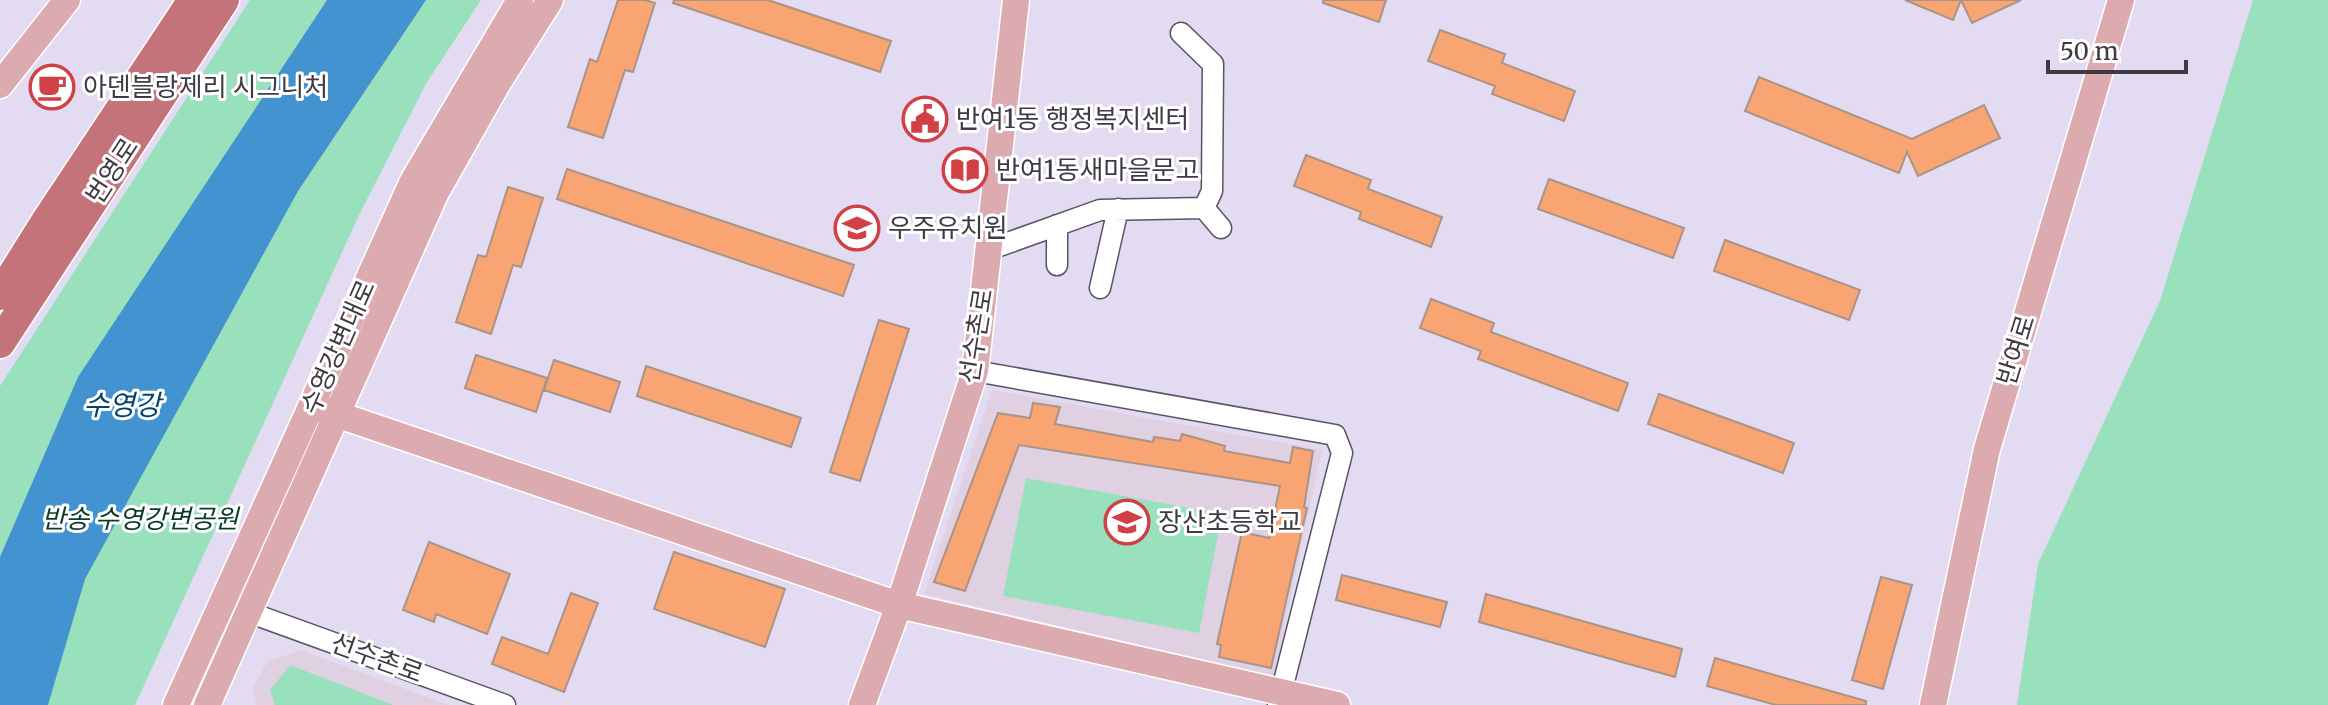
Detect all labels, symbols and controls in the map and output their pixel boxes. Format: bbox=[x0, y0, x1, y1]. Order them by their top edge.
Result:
scale bar bbox=[2048, 24, 2186, 74]
text: 50 m bbox=[2060, 36, 2119, 67]
cafe icon: 아덴블랑제리 시그니처 bbox=[28, 63, 76, 111]
place label: 아덴블랑제리 시그니처 bbox=[83, 70, 328, 103]
public building icon: 반여1동 행정복지센터 bbox=[901, 95, 949, 143]
place label: 반여1동 행정복지센터 bbox=[956, 102, 1189, 135]
street label: 번영로 bbox=[78, 132, 145, 210]
library icon: 반여1동새마을문고 bbox=[941, 146, 989, 194]
place label: 반여1동새마을문고 bbox=[996, 153, 1199, 186]
school or university icon: 우주유치원 bbox=[833, 204, 881, 252]
place label: 우주유치원 bbox=[888, 211, 1008, 244]
street label: 수영강변대로 bbox=[293, 275, 382, 419]
street label: 선수촌로 bbox=[952, 286, 999, 386]
street label: 반여로 bbox=[1989, 311, 2042, 389]
water label: 수영강 bbox=[83, 387, 164, 423]
school or university icon: 장산초등학교 bbox=[1103, 498, 1151, 546]
park label: 반송 수영강변공원 bbox=[41, 502, 241, 535]
place label: 장산초등학교 bbox=[1158, 505, 1302, 538]
street label: 선수촌로 bbox=[327, 626, 428, 689]

